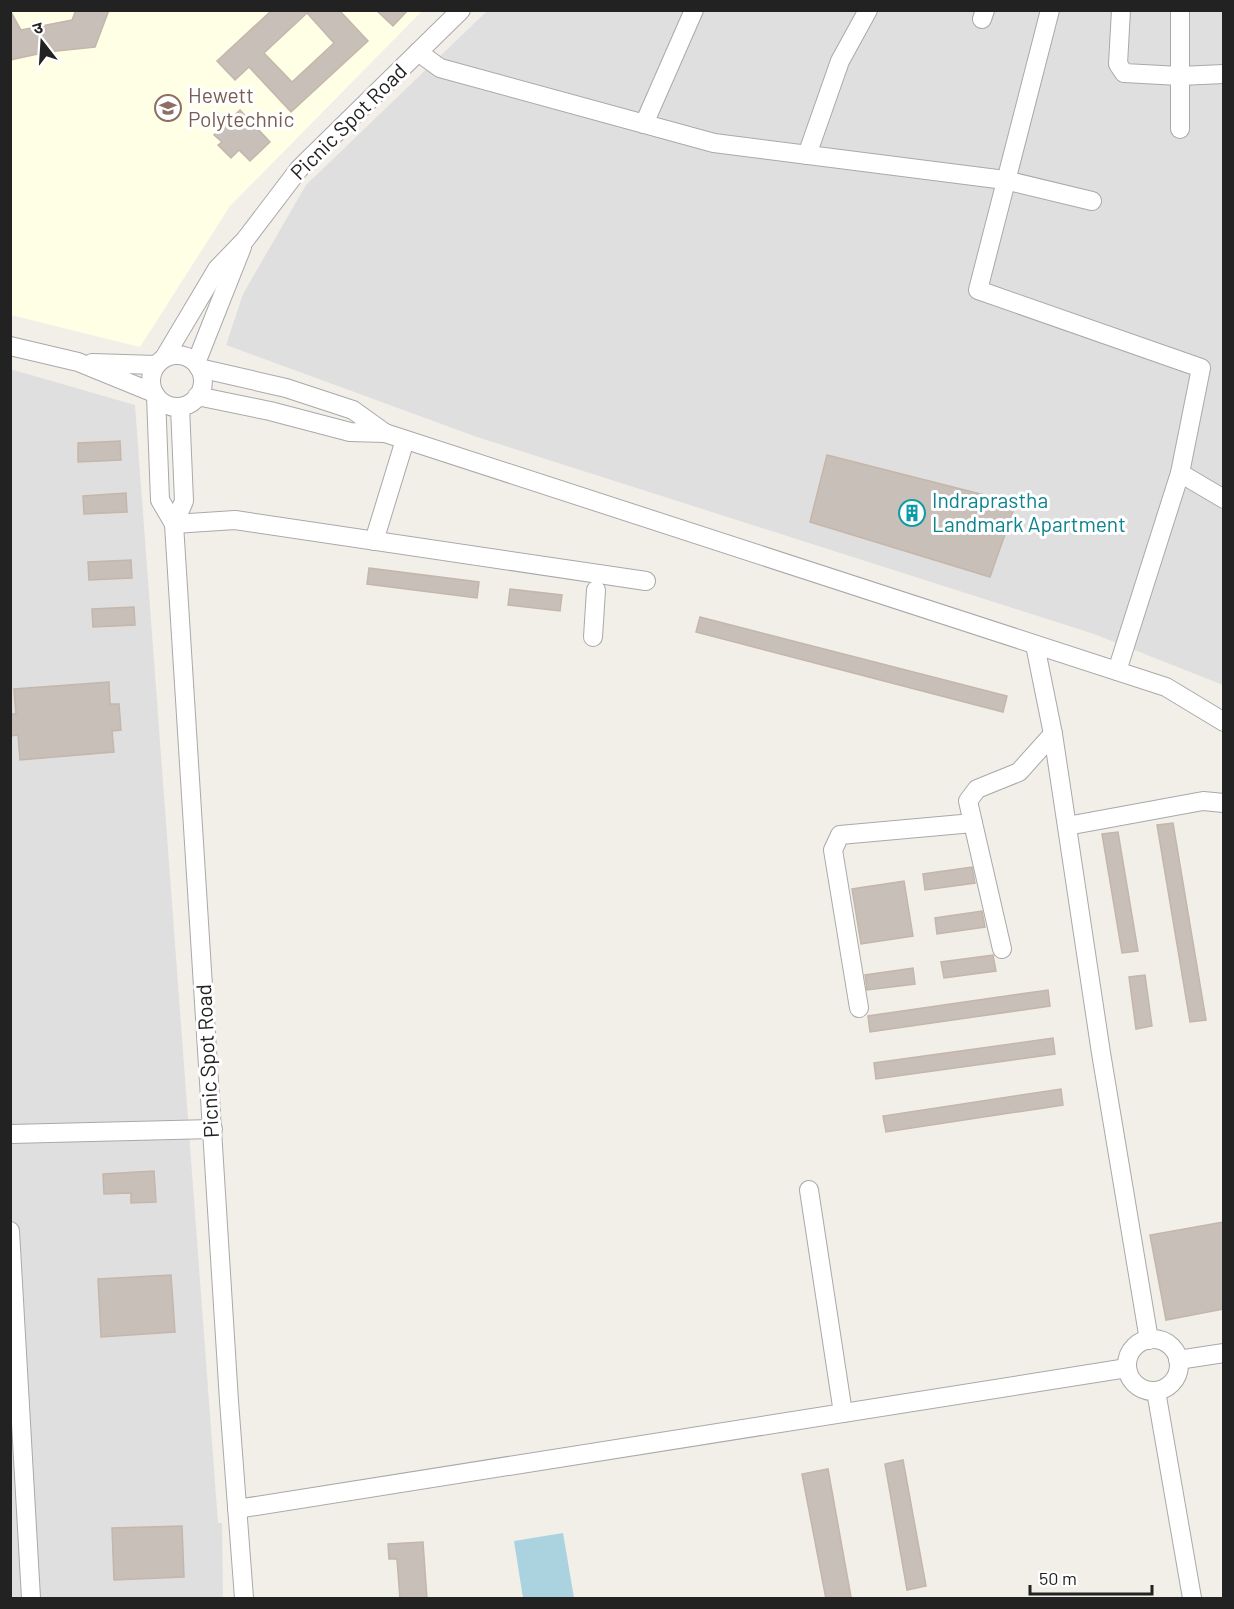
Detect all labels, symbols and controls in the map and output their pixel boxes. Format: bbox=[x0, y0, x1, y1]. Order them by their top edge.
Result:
north arrow bbox=[12, 12, 72, 72]
text: उ bbox=[30, 17, 45, 38]
street label: Picnic Spot Road bbox=[285, 58, 411, 184]
place label: Hewett Polytechnic bbox=[188, 82, 294, 131]
school or university icon: Hewett Polytechnic bbox=[153, 93, 183, 123]
place label: Indraprastha Landmark Apartment bbox=[932, 487, 1126, 536]
building icon: Indraprastha Landmark Apartment bbox=[897, 498, 927, 528]
street label: Picnic Spot Road bbox=[190, 984, 223, 1139]
scale bar bbox=[1030, 1558, 1152, 1596]
text: 50 m bbox=[1039, 1567, 1077, 1589]

